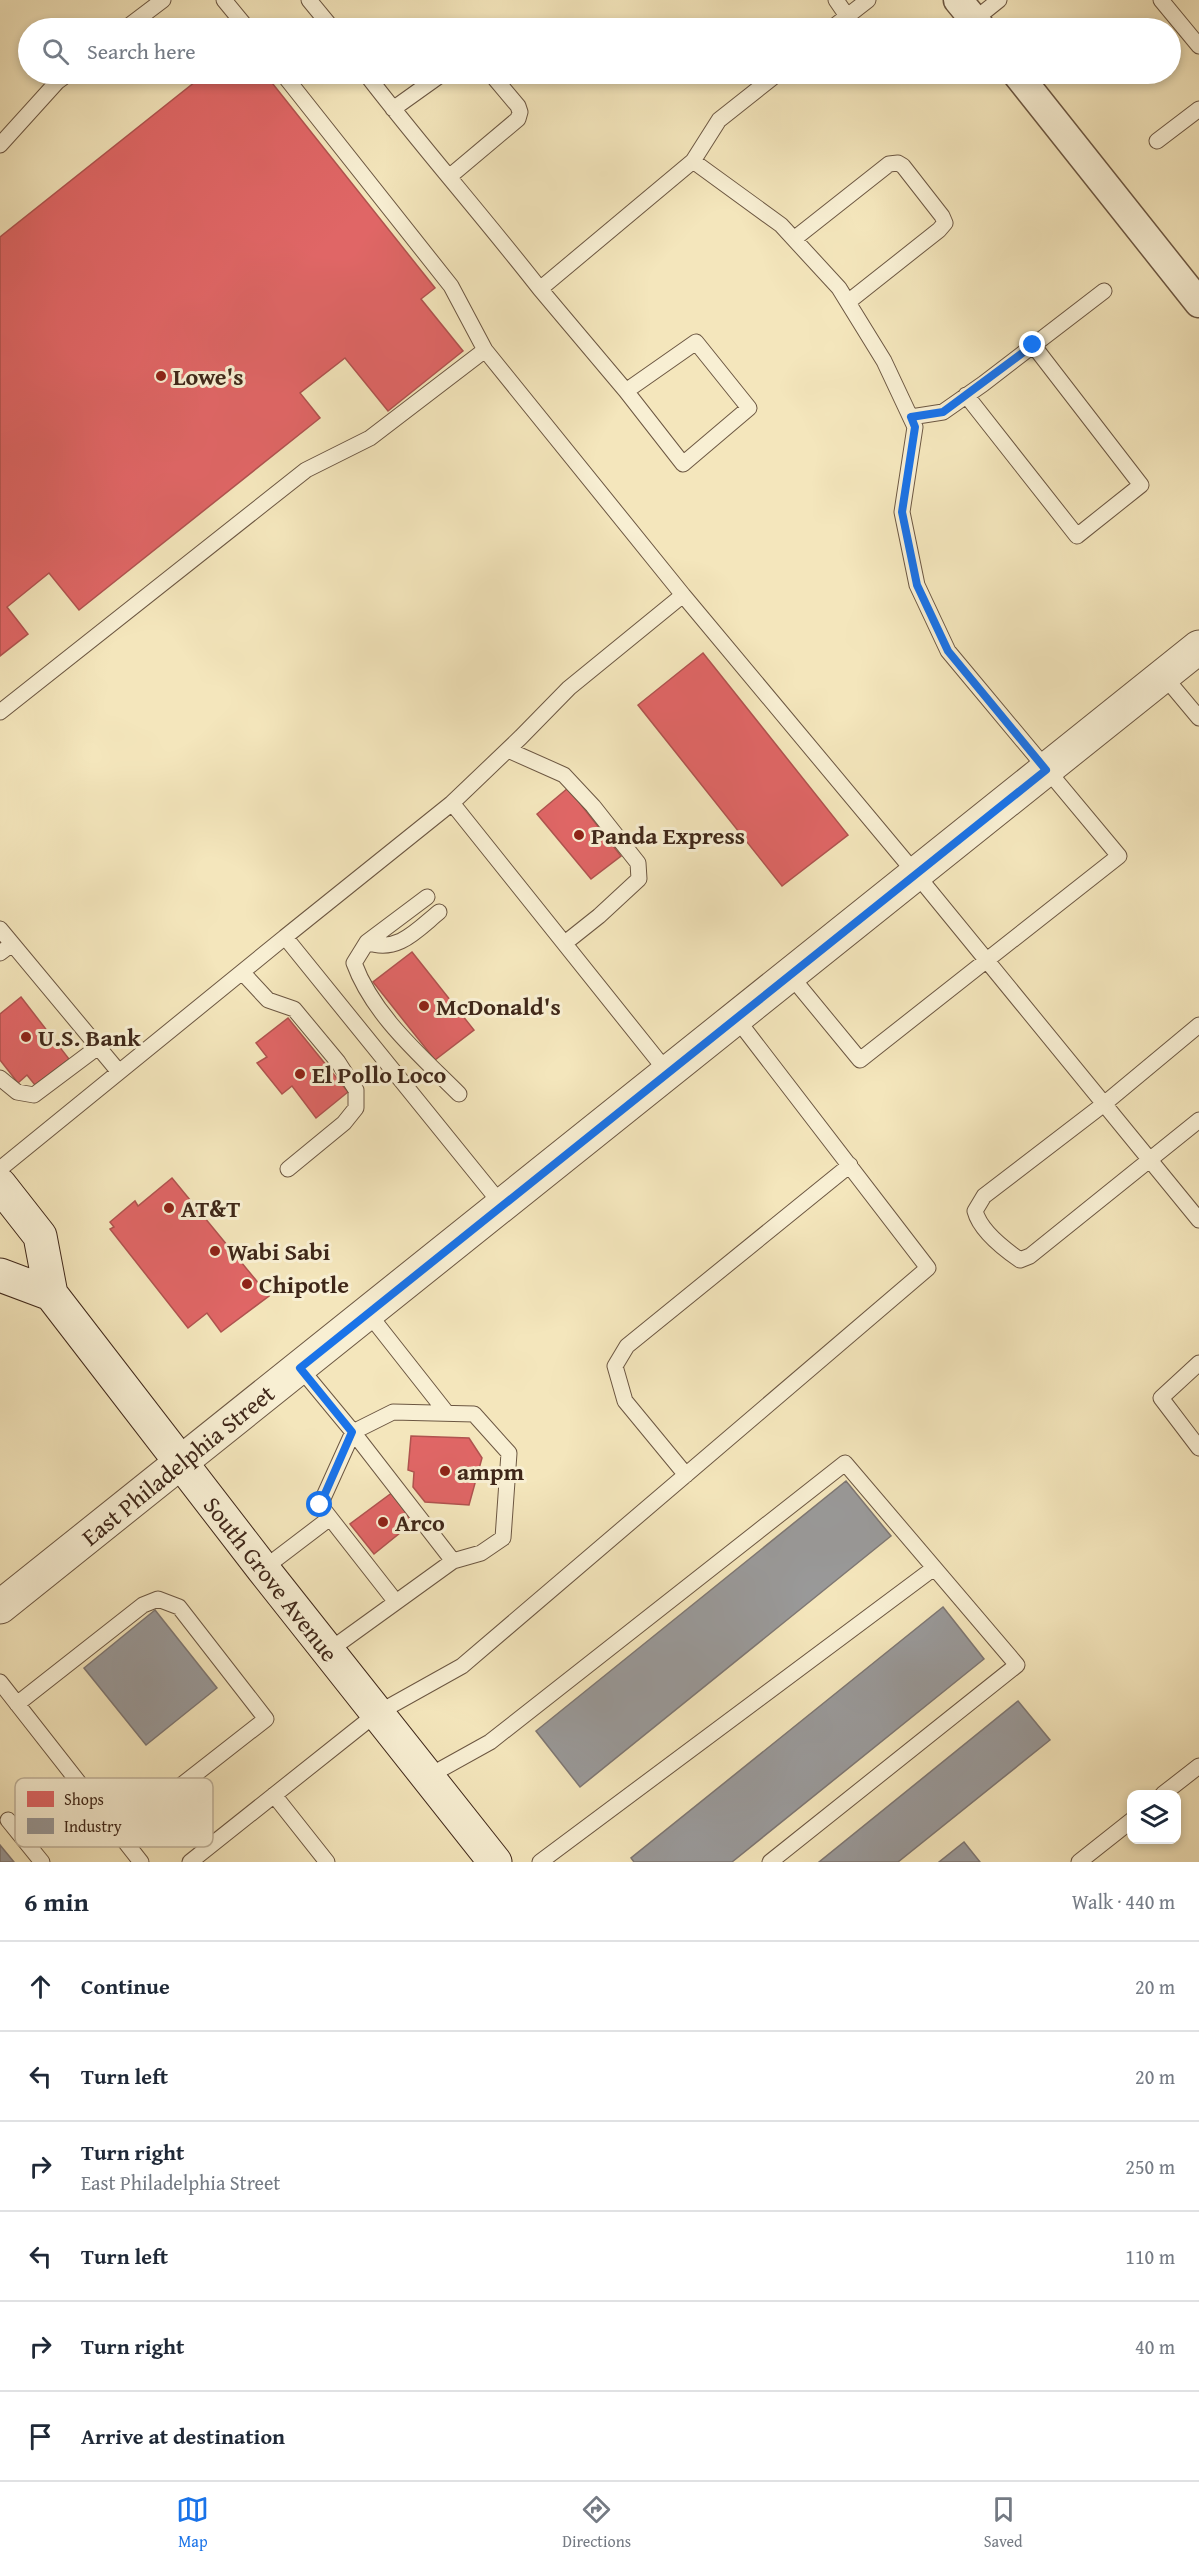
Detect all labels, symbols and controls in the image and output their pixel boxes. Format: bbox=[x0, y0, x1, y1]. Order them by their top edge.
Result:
search box bbox=[18, 18, 1181, 84]
icon: search bbox=[39, 35, 72, 68]
text: Search here bbox=[87, 35, 196, 67]
route end bbox=[1019, 331, 1045, 357]
place label: Lowe's bbox=[173, 359, 244, 394]
marker: Lowe's bbox=[154, 369, 168, 383]
place label: Panda Express bbox=[591, 818, 745, 853]
marker: Panda Express bbox=[572, 828, 586, 842]
place label: McDonald's bbox=[436, 989, 561, 1024]
marker: McDonald's bbox=[417, 999, 431, 1013]
place label: U.S. Bank bbox=[38, 1020, 141, 1055]
marker: U.S. Bank bbox=[19, 1030, 33, 1044]
place label: El Pollo Loco bbox=[312, 1057, 447, 1092]
marker: El Pollo Loco bbox=[293, 1067, 307, 1081]
place label: AT&T bbox=[181, 1191, 240, 1226]
marker: AT&T bbox=[162, 1201, 176, 1215]
place label: Wabi Sabi bbox=[227, 1234, 330, 1269]
marker: Wabi Sabi bbox=[208, 1244, 222, 1258]
place label: Chipotle bbox=[259, 1267, 349, 1302]
marker: Chipotle bbox=[240, 1277, 254, 1291]
street label: East Philadelphia Street bbox=[74, 1376, 282, 1554]
place label: ampm bbox=[457, 1454, 525, 1489]
marker: ampm bbox=[438, 1464, 452, 1478]
street label: South Grove Avenue bbox=[195, 1489, 347, 1669]
route start bbox=[306, 1491, 332, 1517]
place label: Arco bbox=[395, 1505, 445, 1540]
marker: Arco bbox=[376, 1515, 390, 1529]
legend bbox=[15, 1778, 213, 1847]
text: Shops bbox=[64, 1787, 104, 1811]
map controls bbox=[1127, 1790, 1181, 1844]
button: layers bbox=[1127, 1790, 1181, 1844]
text: Industry bbox=[64, 1814, 122, 1838]
text: 6 min bbox=[24, 1882, 89, 1921]
text: Walk · 440 m bbox=[1072, 1887, 1175, 1916]
icon: ahead bbox=[24, 1970, 57, 2003]
text: Continue bbox=[81, 1970, 170, 2002]
text: 20 m bbox=[1135, 1972, 1175, 2001]
icon: left bbox=[24, 2060, 57, 2093]
text: Turn left bbox=[81, 2060, 168, 2092]
text: 20 m bbox=[1135, 2062, 1175, 2091]
text: Turn right bbox=[81, 2136, 184, 2168]
icon: right bbox=[24, 2150, 57, 2183]
text: 250 m bbox=[1125, 2152, 1175, 2181]
text: East Philadelphia Street bbox=[81, 2168, 280, 2197]
icon: left bbox=[24, 2240, 57, 2273]
text: Turn left bbox=[81, 2240, 168, 2272]
text: 110 m bbox=[1125, 2242, 1175, 2271]
icon: right bbox=[24, 2330, 57, 2363]
text: Turn right bbox=[81, 2330, 184, 2362]
text: 40 m bbox=[1135, 2332, 1175, 2361]
icon: arrive bbox=[24, 2420, 57, 2453]
text: Arrive at destination bbox=[81, 2420, 285, 2452]
tab: Map bbox=[176, 2493, 209, 2553]
tab: Directions bbox=[562, 2493, 631, 2553]
tab: Saved bbox=[984, 2493, 1023, 2553]

